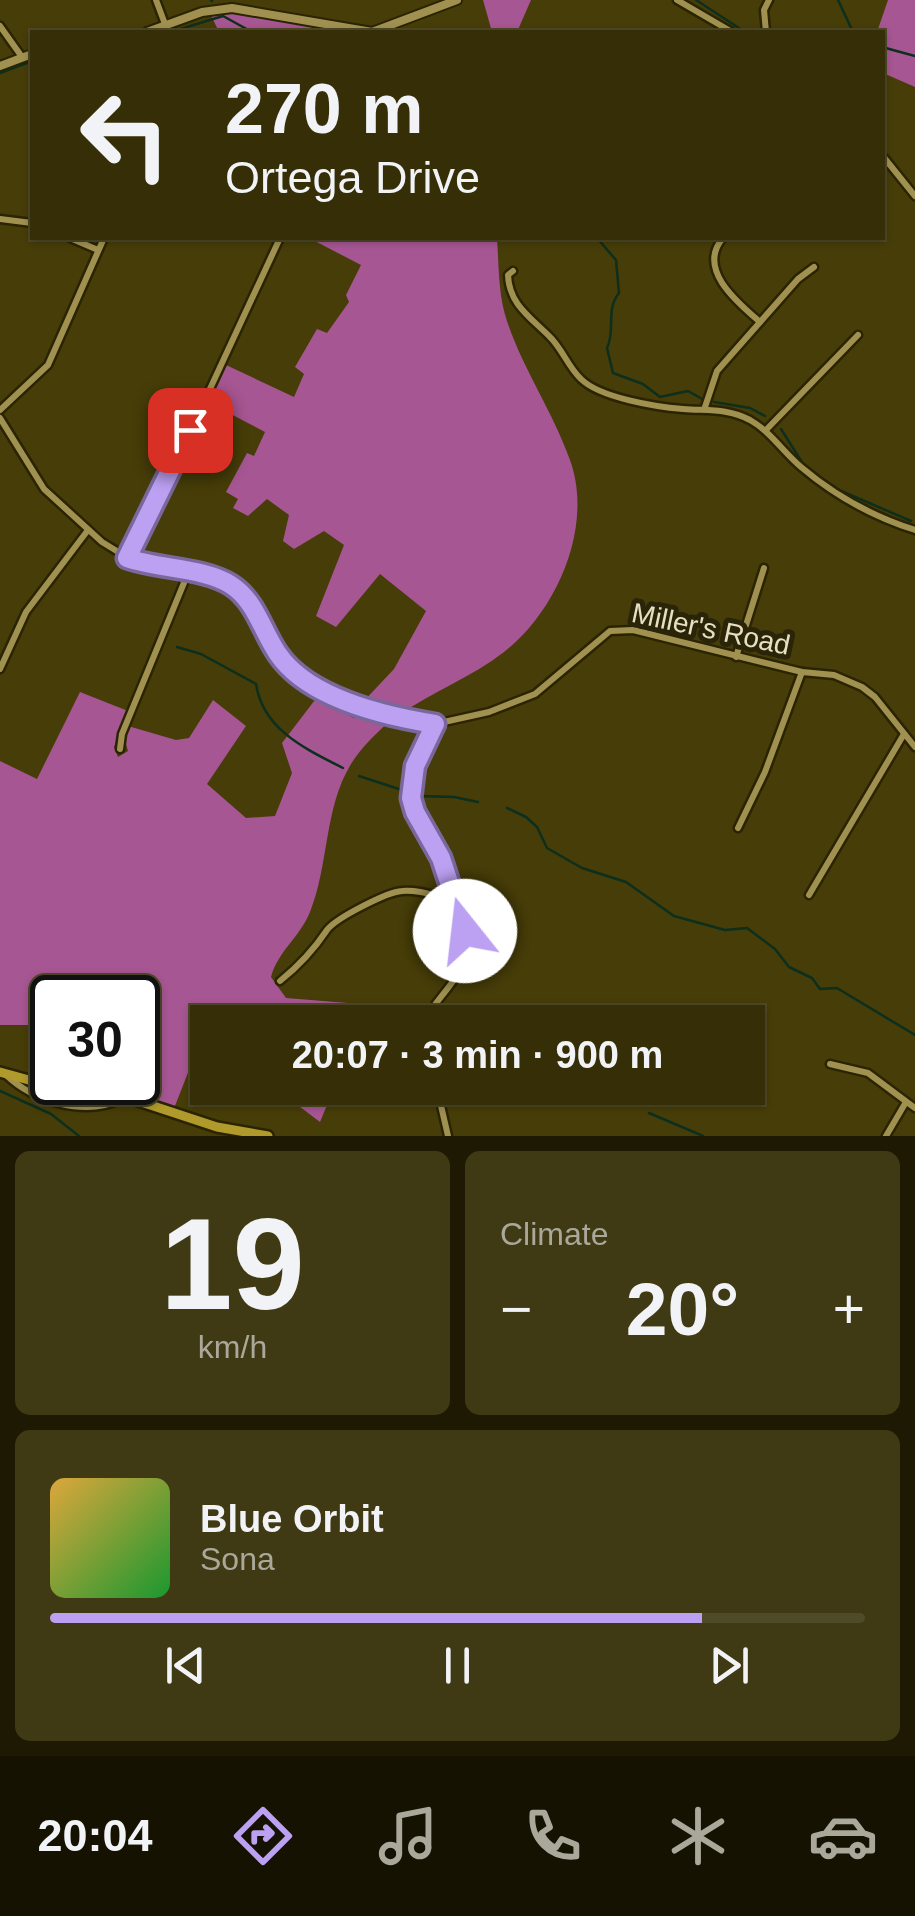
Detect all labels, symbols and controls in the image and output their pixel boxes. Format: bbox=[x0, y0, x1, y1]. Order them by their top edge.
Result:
icon: left bbox=[60, 70, 190, 200]
text: 270 m bbox=[225, 70, 423, 148]
text: Ortega Drive bbox=[225, 152, 480, 203]
pin bbox=[148, 388, 233, 473]
icon: arrive bbox=[163, 403, 218, 458]
street label: Miller's Road bbox=[629, 597, 793, 661]
position arrow bbox=[413, 879, 517, 983]
speed limit sign: 30 bbox=[30, 975, 160, 1105]
text: 20:07 · 3 min · 900 m bbox=[292, 1034, 663, 1076]
text: 19 bbox=[160, 1191, 305, 1337]
text: Climate bbox=[500, 1216, 608, 1252]
text: 20° bbox=[626, 1267, 739, 1351]
text: − bbox=[500, 1278, 532, 1340]
text: + bbox=[833, 1278, 865, 1340]
text: km/h bbox=[198, 1329, 267, 1365]
text: Blue Orbit bbox=[200, 1498, 384, 1540]
text: Sona bbox=[200, 1541, 275, 1577]
icon: previous bbox=[158, 1638, 213, 1693]
icon: pause bbox=[430, 1638, 485, 1693]
icon: next bbox=[702, 1638, 757, 1693]
icon: directions bbox=[228, 1801, 298, 1871]
icon: music bbox=[373, 1801, 443, 1871]
icon: phone bbox=[518, 1801, 588, 1871]
icon: climate bbox=[663, 1801, 733, 1871]
icon: car bbox=[808, 1801, 878, 1871]
text: 20:04 bbox=[37, 1810, 153, 1861]

